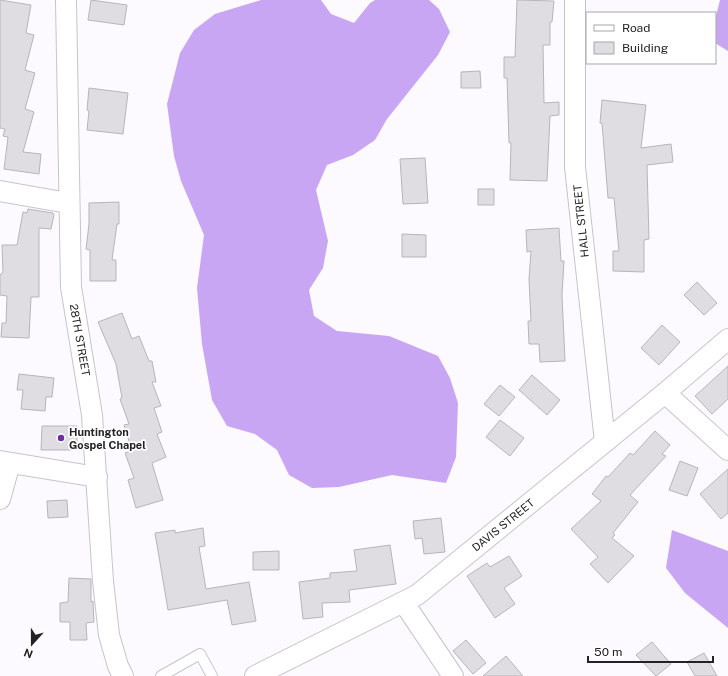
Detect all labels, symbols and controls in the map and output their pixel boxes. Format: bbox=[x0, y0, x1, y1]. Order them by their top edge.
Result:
legend bbox=[586, 12, 716, 64]
text: Road bbox=[622, 21, 650, 35]
text: Building bbox=[622, 41, 668, 55]
street label: HALL STREET bbox=[571, 184, 591, 258]
street label: 28TH STREET bbox=[68, 303, 92, 377]
place label: Huntington Gospel Chapel bbox=[69, 426, 146, 451]
marker: Huntington Gospel Chapel bbox=[56, 433, 66, 443]
street label: DAVIS STREET bbox=[470, 496, 537, 554]
north arrow bbox=[12, 624, 52, 664]
scale bar bbox=[588, 638, 713, 664]
text: 50 m bbox=[594, 645, 622, 659]
text: N bbox=[22, 646, 35, 660]

